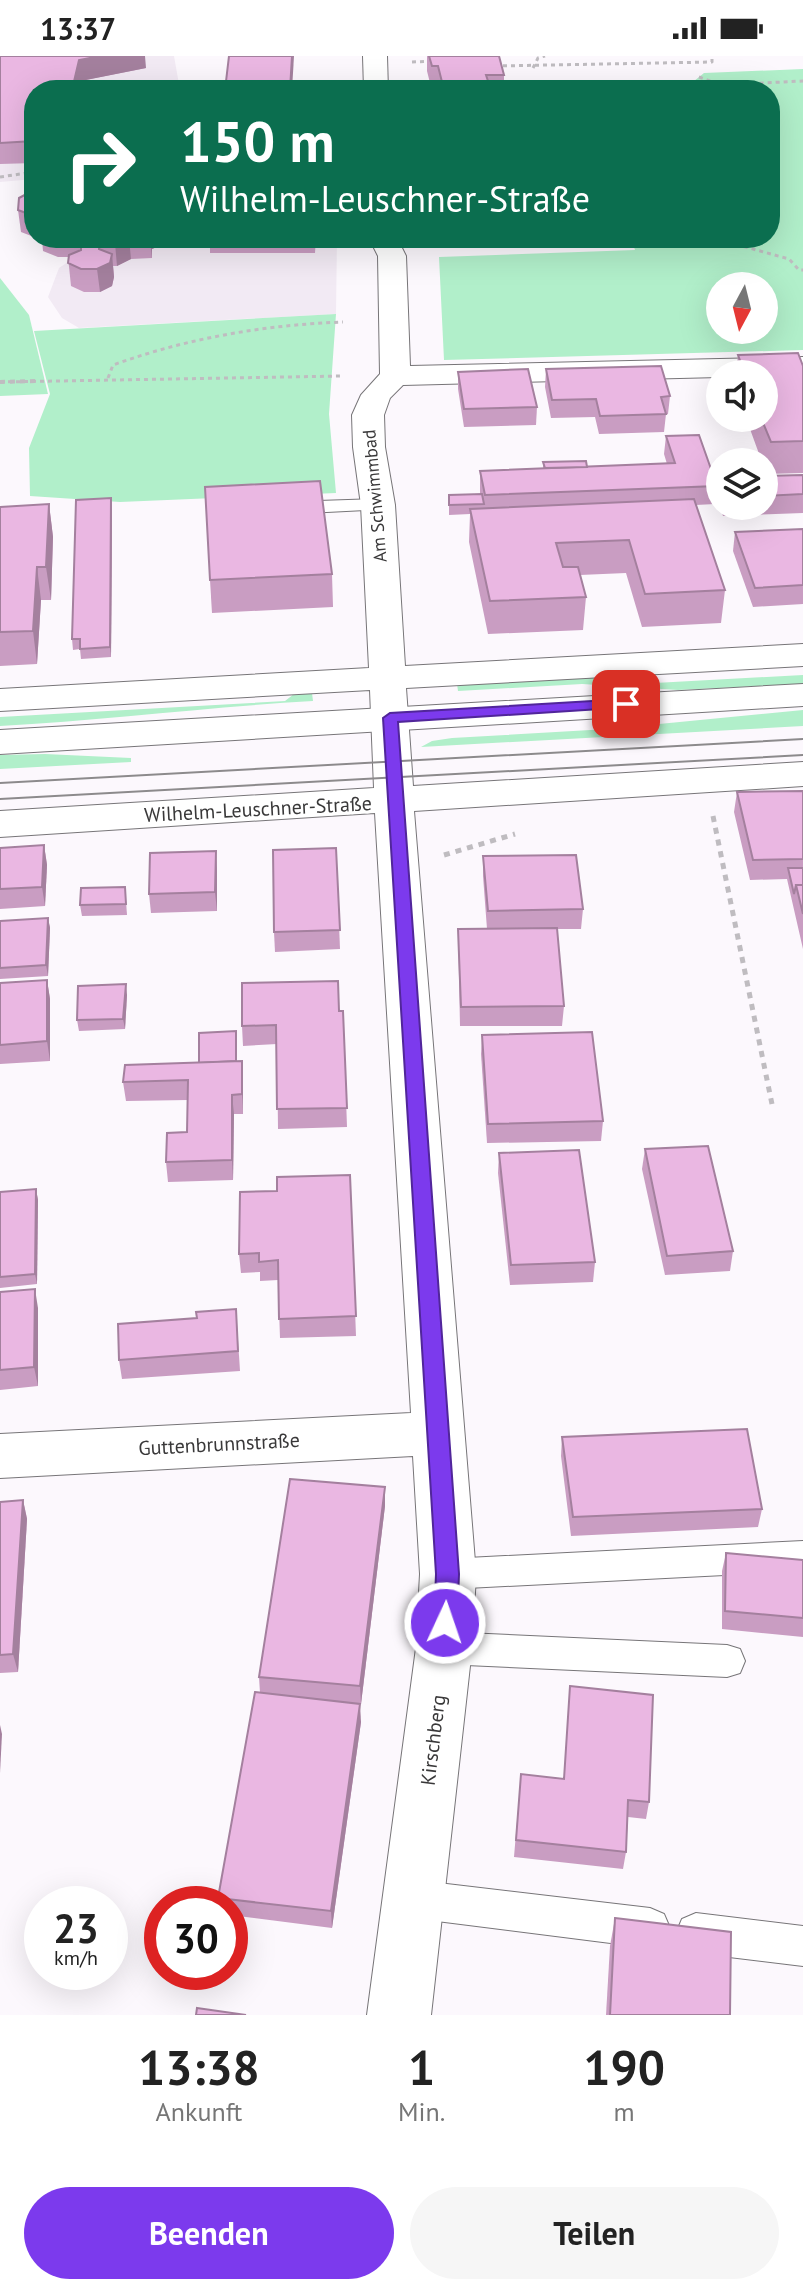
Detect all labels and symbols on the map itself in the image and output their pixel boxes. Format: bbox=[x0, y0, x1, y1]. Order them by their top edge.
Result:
north arrow bbox=[706, 272, 778, 344]
street label: Am Schwimmbad bbox=[357, 429, 392, 563]
pin bbox=[592, 670, 660, 738]
street label: Wilhelm-Leuschner-Straße bbox=[144, 790, 372, 828]
street label: Guttenbrunnstraße bbox=[138, 1427, 300, 1461]
position arrow bbox=[403, 1581, 487, 1665]
street label: Kirschberg bbox=[415, 1693, 451, 1787]
speed limit sign: 30 bbox=[144, 1886, 248, 1990]

